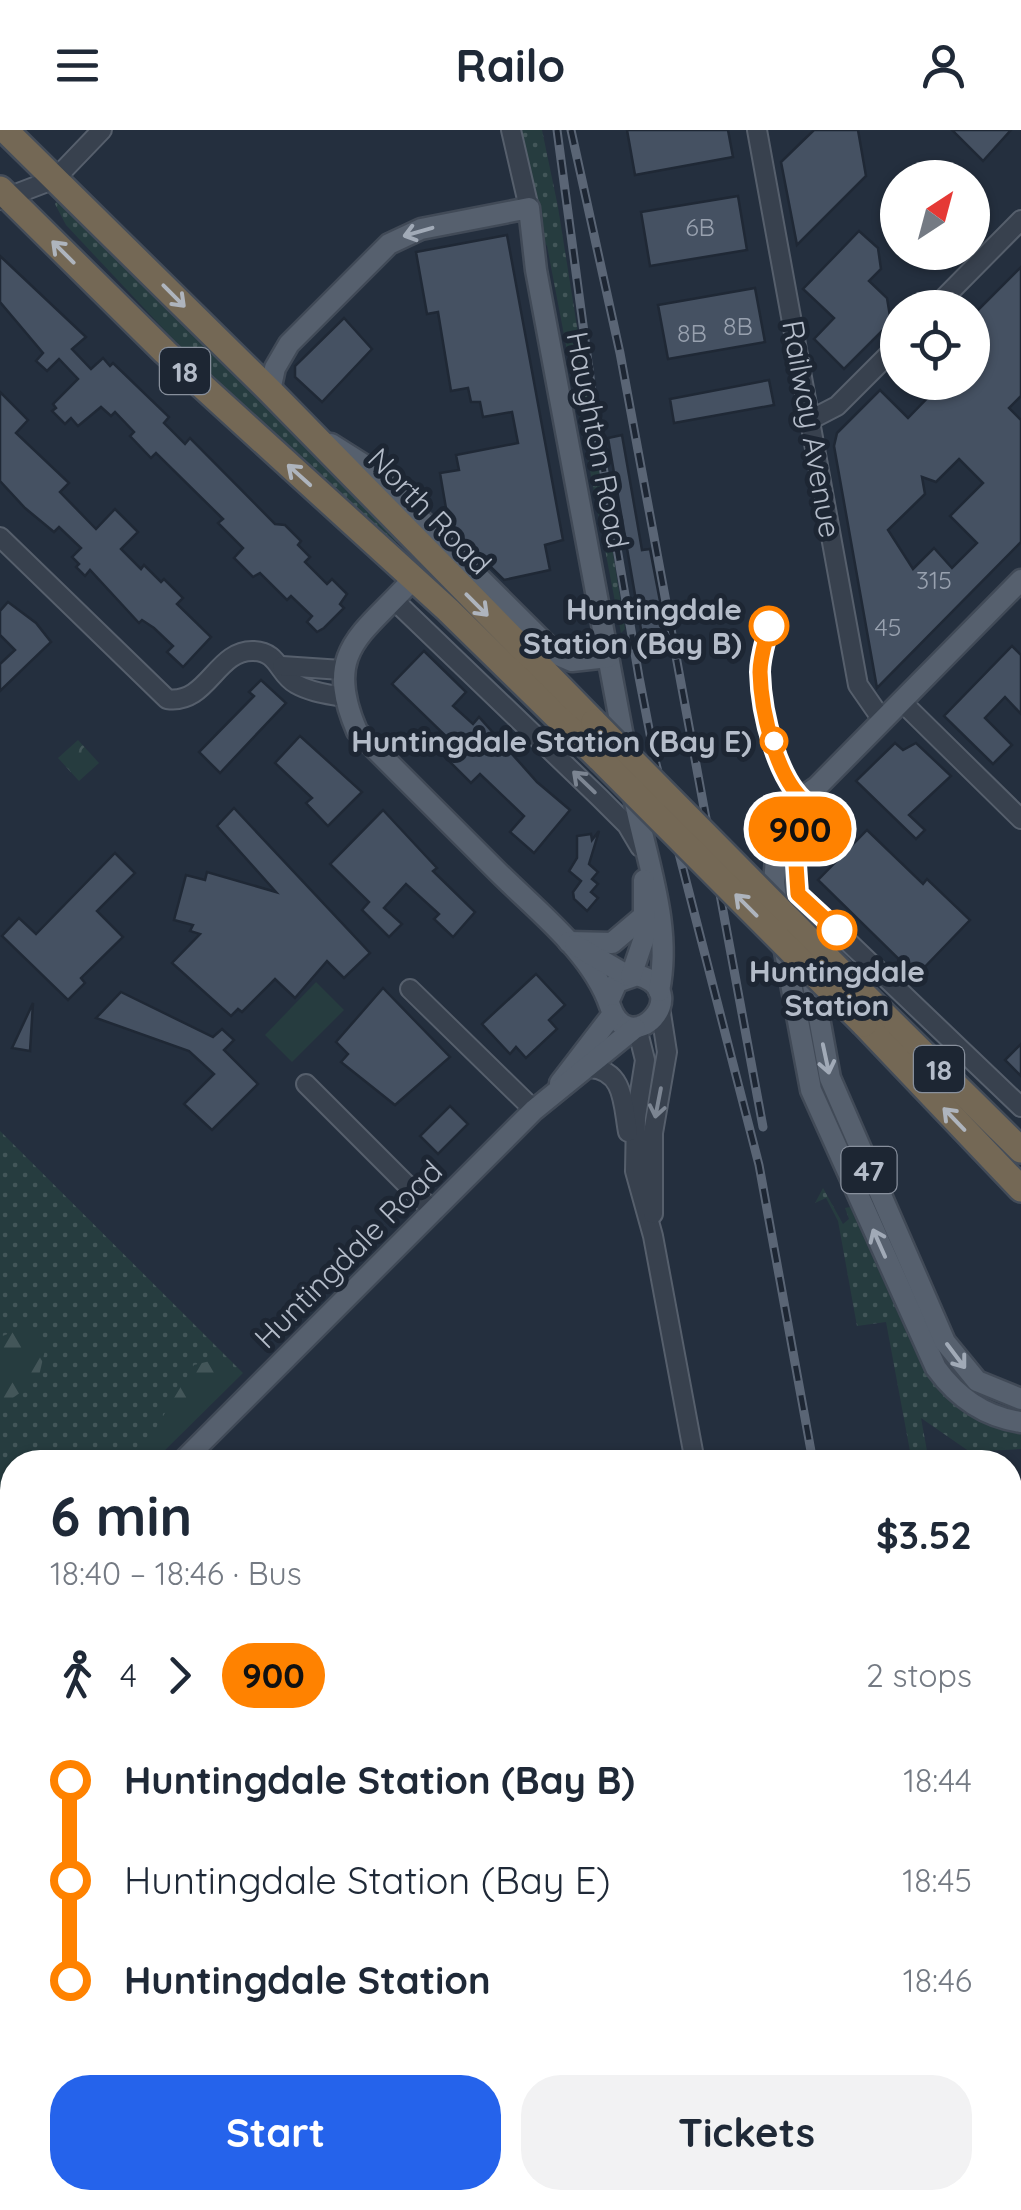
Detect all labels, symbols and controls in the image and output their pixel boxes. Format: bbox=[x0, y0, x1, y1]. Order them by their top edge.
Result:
text: Railo bbox=[456, 37, 565, 93]
icon: menu bbox=[50, 38, 105, 93]
icon: person bbox=[916, 38, 971, 93]
north arrow bbox=[880, 160, 990, 270]
map controls bbox=[880, 160, 990, 400]
house number: 6B bbox=[685, 211, 715, 242]
one-way arrow bbox=[403, 223, 434, 242]
one-way arrow bbox=[52, 240, 76, 264]
one-way arrow bbox=[162, 284, 186, 308]
button: locate bbox=[880, 290, 990, 400]
house number: 8B bbox=[723, 310, 753, 341]
house number: 8B bbox=[677, 317, 707, 348]
street label: Railway Avenue bbox=[774, 317, 850, 541]
street label: Haughton Road bbox=[558, 328, 638, 552]
road number: 18 bbox=[160, 348, 210, 394]
street label: North Road bbox=[360, 440, 500, 582]
one-way arrow bbox=[287, 464, 312, 487]
house number: 315 bbox=[916, 564, 952, 595]
place label: Huntingdale Station (Bay B) bbox=[523, 590, 742, 662]
one-way arrow bbox=[464, 593, 488, 617]
marker: Huntingdale Station (Bay B) bbox=[750, 607, 788, 645]
house number: 45 bbox=[875, 611, 902, 642]
place label: Huntingdale Station (Bay E) bbox=[351, 722, 752, 760]
marker: Huntingdale Station (Bay E) bbox=[761, 728, 787, 754]
one-way arrow bbox=[572, 771, 597, 794]
line badge: 900 bbox=[742, 796, 858, 862]
text: 900 bbox=[769, 807, 831, 851]
one-way arrow bbox=[734, 894, 758, 918]
marker: Huntingdale Station bbox=[818, 911, 856, 949]
place label: Huntingdale Station bbox=[749, 952, 925, 1024]
one-way arrow bbox=[817, 1042, 836, 1074]
road number: 18 bbox=[914, 1046, 964, 1092]
one-way arrow bbox=[648, 1086, 667, 1118]
one-way arrow bbox=[942, 1107, 966, 1131]
road number: 47 bbox=[842, 1147, 896, 1193]
street label: Huntingdale Road bbox=[246, 1152, 450, 1356]
one-way arrow bbox=[869, 1228, 887, 1259]
one-way arrow bbox=[945, 1342, 966, 1369]
text: 6 min bbox=[50, 1481, 192, 1550]
text: $3.52 bbox=[876, 1511, 972, 1559]
text: 18:40 – 18:46 · Bus bbox=[50, 1553, 302, 1593]
icon: walk bbox=[50, 1648, 105, 1703]
icon: forward bbox=[152, 1648, 207, 1703]
text: 900 bbox=[242, 1653, 305, 1697]
text: 4 bbox=[120, 1655, 137, 1695]
text: 2 stops bbox=[866, 1655, 972, 1695]
text: Huntingdale Station (Bay B) bbox=[124, 1756, 635, 1804]
text: 18:44 bbox=[903, 1760, 972, 1800]
text: Huntingdale Station (Bay E) bbox=[124, 1856, 610, 1904]
text: 18:45 bbox=[902, 1860, 972, 1900]
text: Huntingdale Station bbox=[124, 1956, 491, 2004]
text: 18:46 bbox=[903, 1960, 972, 2000]
button: Start bbox=[50, 2075, 501, 2190]
button: Tickets bbox=[521, 2075, 972, 2190]

